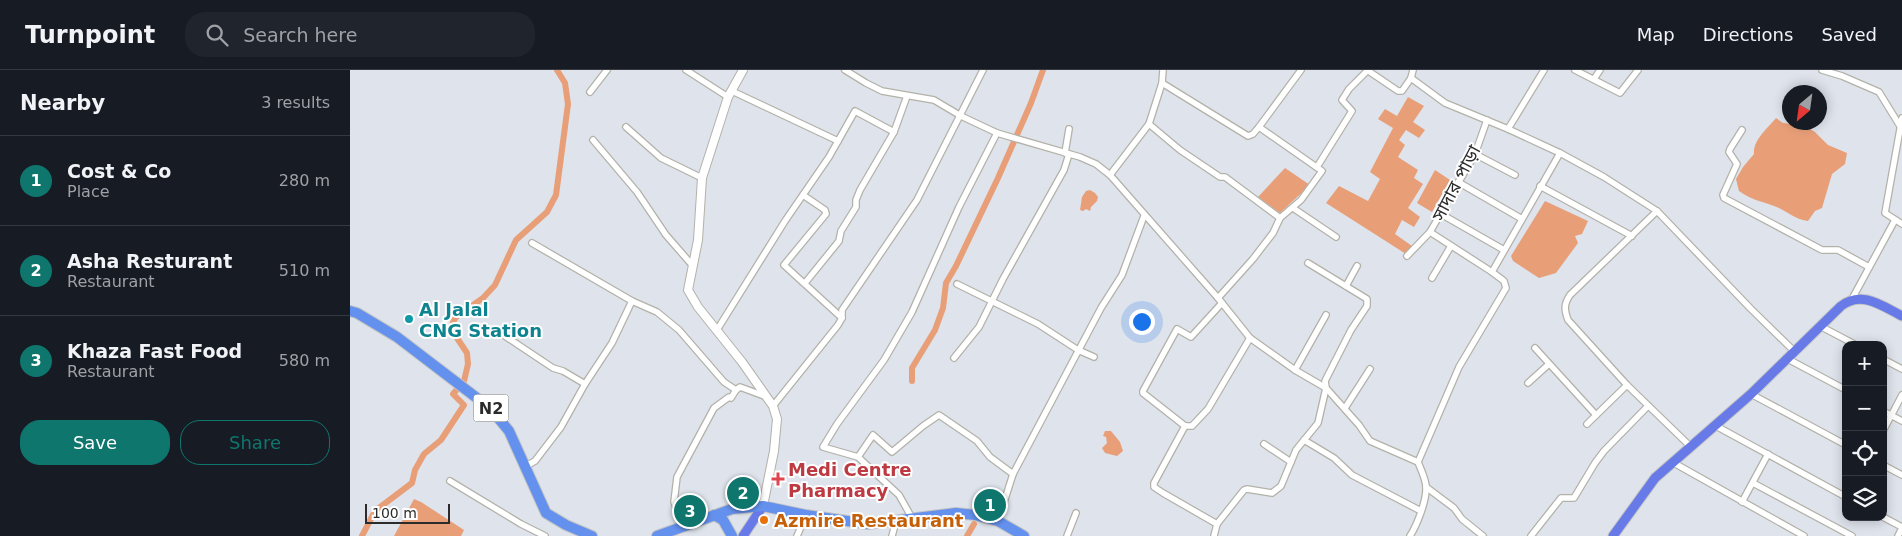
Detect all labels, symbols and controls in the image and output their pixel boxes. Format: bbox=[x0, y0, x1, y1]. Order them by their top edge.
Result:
search box bbox=[185, 12, 535, 57]
text: Turnpoint bbox=[25, 21, 155, 49]
icon: search bbox=[203, 21, 231, 49]
text: Search here bbox=[243, 24, 357, 46]
text: Map bbox=[1637, 24, 1675, 45]
text: Directions bbox=[1703, 24, 1793, 45]
text: Saved bbox=[1821, 24, 1877, 45]
north arrow bbox=[1782, 85, 1827, 130]
text: Nearby bbox=[20, 91, 105, 115]
text: 3 results bbox=[261, 93, 330, 112]
street label: সাদার পাড়া bbox=[1427, 141, 1485, 225]
text: Cost & Co bbox=[67, 160, 171, 182]
text: 1 bbox=[30, 171, 42, 190]
text: 280 m bbox=[279, 171, 330, 190]
text: Place bbox=[67, 182, 110, 201]
text: Asha Resturant bbox=[67, 250, 232, 272]
text: 2 bbox=[30, 261, 42, 280]
text: 510 m bbox=[279, 261, 330, 280]
text: Restaurant bbox=[67, 272, 155, 291]
place label: Al Jalal CNG Station bbox=[419, 299, 542, 341]
your location bbox=[1129, 309, 1155, 335]
marker: Al Jalal CNG Station bbox=[403, 313, 415, 325]
text: Khaza Fast Food bbox=[67, 340, 242, 362]
map controls bbox=[1842, 341, 1887, 521]
button: + bbox=[1842, 341, 1887, 386]
text: 3 bbox=[30, 351, 42, 370]
text: 580 m bbox=[279, 351, 330, 370]
text: Restaurant bbox=[67, 362, 155, 381]
button: − bbox=[1842, 386, 1887, 431]
road number: N2 bbox=[474, 394, 508, 422]
button: Save bbox=[20, 420, 170, 465]
button: Share bbox=[180, 420, 330, 465]
button: locate bbox=[1842, 431, 1887, 476]
place label: Medi Centre Pharmacy bbox=[788, 459, 911, 501]
marker: Medi Centre Pharmacy bbox=[772, 473, 784, 485]
pin: 2 bbox=[727, 474, 759, 512]
button: layers bbox=[1842, 476, 1887, 521]
pin: 1 bbox=[974, 486, 1006, 524]
pin: 3 bbox=[674, 492, 706, 530]
scale bar bbox=[365, 501, 450, 524]
text: 100 m bbox=[372, 505, 417, 521]
place label: Azmire Restaurant bbox=[774, 510, 964, 531]
marker: Azmire Restaurant bbox=[758, 514, 770, 526]

